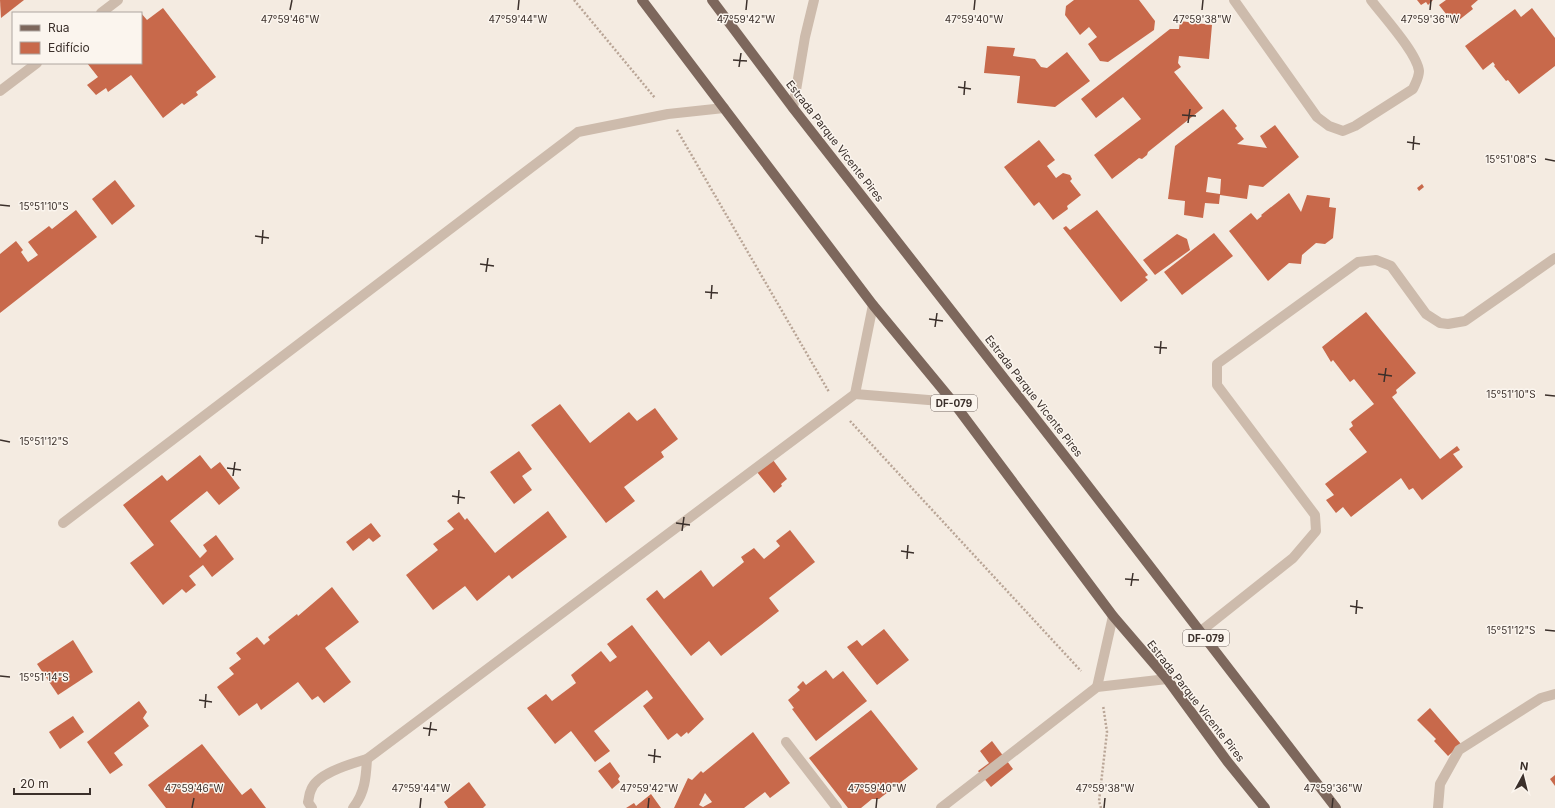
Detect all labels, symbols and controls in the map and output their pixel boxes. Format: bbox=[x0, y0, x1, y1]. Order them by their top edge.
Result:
legend bbox=[12, 12, 142, 64]
text: 47°59'46"W bbox=[261, 13, 319, 25]
text: 47°59'44"W bbox=[489, 13, 548, 25]
text: 47°59'42"W bbox=[717, 13, 775, 25]
text: 47°59'40"W bbox=[945, 13, 1003, 25]
text: 47°59'38"W bbox=[1173, 13, 1232, 25]
text: 47°59'36"W bbox=[1401, 13, 1460, 25]
text: Rua bbox=[48, 20, 70, 35]
text: Edifício bbox=[48, 40, 90, 55]
street label: Estrada Parque Vicente Pires bbox=[783, 77, 887, 205]
text: 15°51'08"S bbox=[1485, 153, 1537, 165]
text: 15°51'10"S bbox=[19, 200, 69, 212]
street label: Estrada Parque Vicente Pires bbox=[982, 332, 1086, 460]
text: 15°51'10"S bbox=[1486, 388, 1536, 400]
road number: DF-079 bbox=[931, 395, 977, 411]
text: 15°51'12"S bbox=[19, 435, 69, 447]
text: 15°51'12"S bbox=[1486, 624, 1536, 636]
road number: DF-079 bbox=[1183, 630, 1229, 646]
street label: Estrada Parque Vicente Pires bbox=[1144, 637, 1248, 765]
text: 15°51'14"S bbox=[19, 671, 69, 683]
north arrow bbox=[1503, 756, 1543, 796]
text: N bbox=[1519, 759, 1529, 774]
scale bar bbox=[14, 770, 90, 796]
text: 20 m bbox=[20, 776, 49, 791]
text: 47°59'46"W bbox=[165, 782, 223, 794]
text: 47°59'44"W bbox=[392, 782, 451, 794]
text: 47°59'42"W bbox=[620, 782, 678, 794]
text: 47°59'40"W bbox=[848, 782, 906, 794]
text: 47°59'38"W bbox=[1076, 782, 1135, 794]
text: 47°59'36"W bbox=[1304, 782, 1363, 794]

